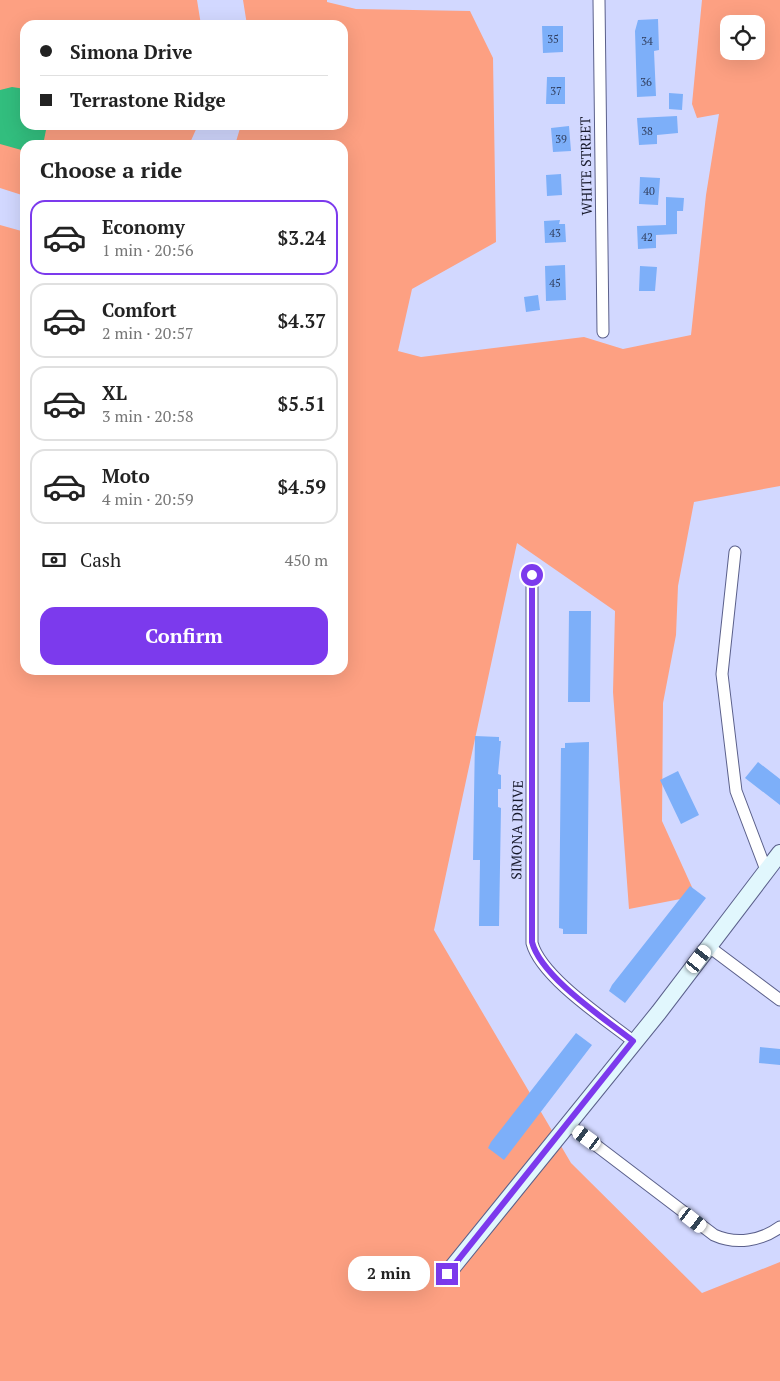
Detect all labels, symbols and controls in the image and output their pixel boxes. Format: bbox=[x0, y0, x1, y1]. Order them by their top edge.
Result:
map controls bbox=[720, 15, 765, 60]
button: locate bbox=[720, 15, 765, 60]
house number: 35 bbox=[547, 32, 559, 46]
house number: 34 bbox=[641, 34, 653, 48]
text: Simona Drive bbox=[70, 39, 192, 64]
house number: 36 bbox=[640, 75, 652, 89]
house number: 37 bbox=[550, 84, 562, 98]
text: Terrastone Ridge bbox=[70, 87, 226, 112]
street label: WHITE STREET bbox=[575, 116, 596, 215]
house number: 38 bbox=[641, 124, 653, 138]
house number: 39 bbox=[555, 132, 567, 146]
text: Choose a ride bbox=[40, 155, 182, 184]
house number: 40 bbox=[643, 184, 655, 198]
text: Economy bbox=[102, 214, 185, 239]
icon: car bbox=[42, 215, 87, 260]
text: $3.24 bbox=[277, 225, 326, 250]
house number: 43 bbox=[549, 226, 561, 240]
house number: 42 bbox=[641, 230, 653, 244]
text: 1 min · 20:56 bbox=[102, 239, 194, 261]
house number: 45 bbox=[549, 276, 561, 290]
text: Comfort bbox=[102, 297, 177, 322]
icon: car bbox=[42, 298, 87, 343]
text: $4.37 bbox=[277, 308, 326, 333]
text: 2 min · 20:57 bbox=[102, 322, 194, 344]
text: XL bbox=[102, 380, 127, 405]
icon: car bbox=[42, 381, 87, 426]
text: $5.51 bbox=[277, 391, 326, 416]
text: 3 min · 20:58 bbox=[102, 405, 194, 427]
text: Moto bbox=[102, 463, 150, 488]
icon: car bbox=[42, 464, 87, 509]
text: $4.59 bbox=[277, 474, 326, 499]
text: 4 min · 20:59 bbox=[102, 488, 194, 510]
icon: cash bbox=[40, 546, 68, 574]
text: Cash bbox=[80, 547, 121, 572]
text: 450 m bbox=[285, 549, 328, 571]
route start bbox=[521, 564, 543, 586]
button: Confirm bbox=[40, 607, 328, 665]
street label: SIMONA DRIVE bbox=[506, 780, 527, 880]
car bbox=[683, 943, 714, 975]
car bbox=[570, 1123, 603, 1153]
car bbox=[676, 1205, 709, 1235]
callout: 2 min bbox=[347, 1256, 430, 1292]
text: 2 min bbox=[367, 1262, 411, 1284]
route end bbox=[436, 1263, 458, 1285]

